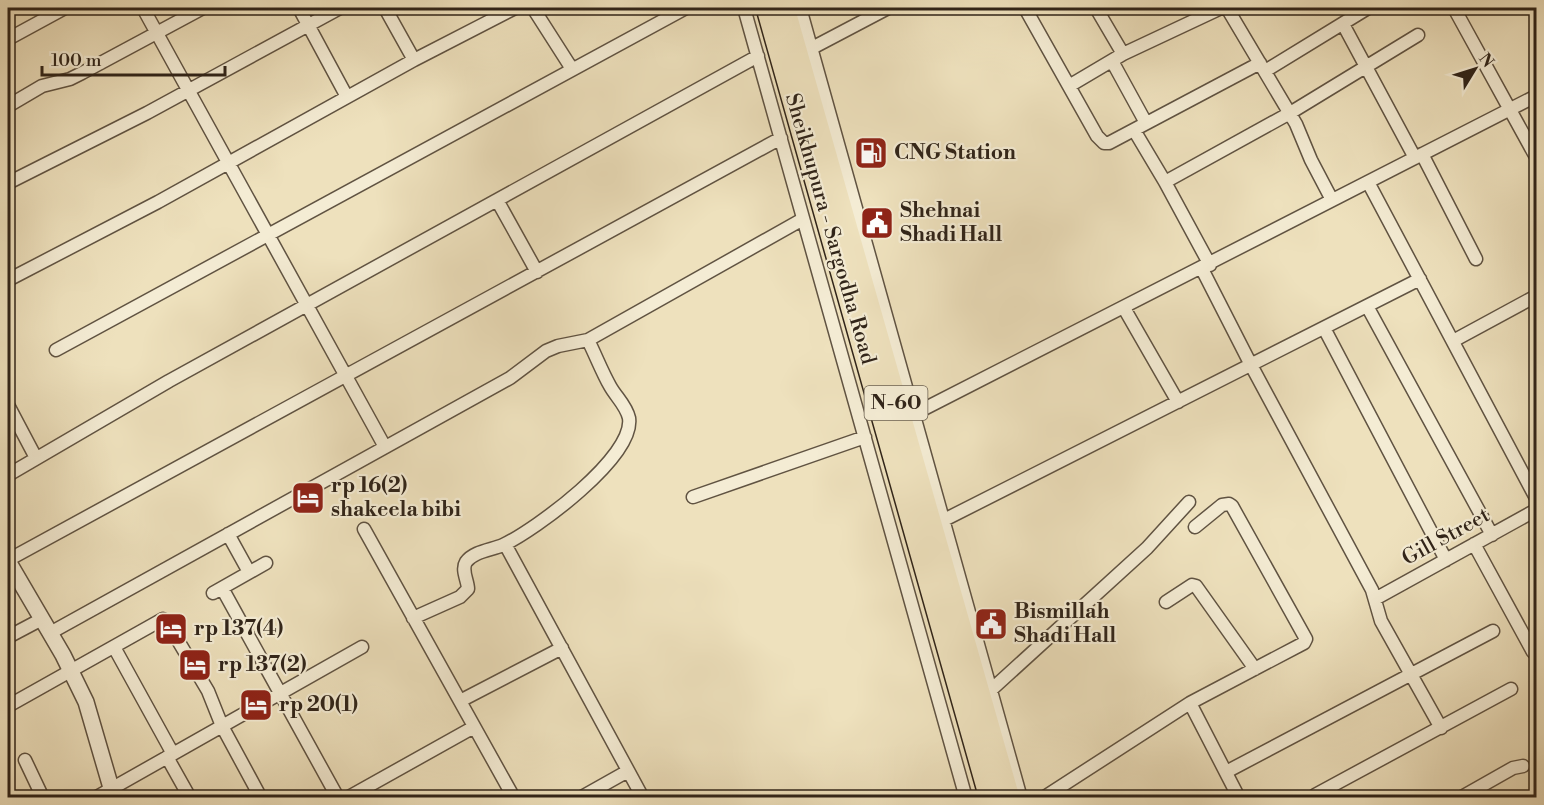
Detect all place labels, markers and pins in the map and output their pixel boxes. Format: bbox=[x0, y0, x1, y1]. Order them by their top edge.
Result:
fuel station icon: CNG Station bbox=[853, 135, 889, 171]
place label: CNG Station bbox=[894, 140, 1016, 166]
place label: Shehnai Shadi Hall bbox=[900, 198, 1002, 248]
public building icon: Shehnai Shadi Hall bbox=[859, 205, 895, 241]
place label: rp 16(2) shakeela bibi bbox=[331, 473, 461, 523]
hotel icon: rp 16(2) shakeela bibi bbox=[290, 480, 326, 516]
place label: Bismillah Shadi Hall bbox=[1014, 599, 1116, 649]
public building icon: Bismillah Shadi Hall bbox=[973, 606, 1009, 642]
hotel icon: rp 137(4) bbox=[153, 611, 189, 647]
place label: rp 137(4) bbox=[194, 616, 283, 642]
hotel icon: rp 137(2) bbox=[177, 647, 213, 683]
place label: rp 137(2) bbox=[218, 652, 306, 678]
hotel icon: rp 20(1) bbox=[238, 687, 274, 723]
place label: rp 20(1) bbox=[279, 692, 358, 718]

